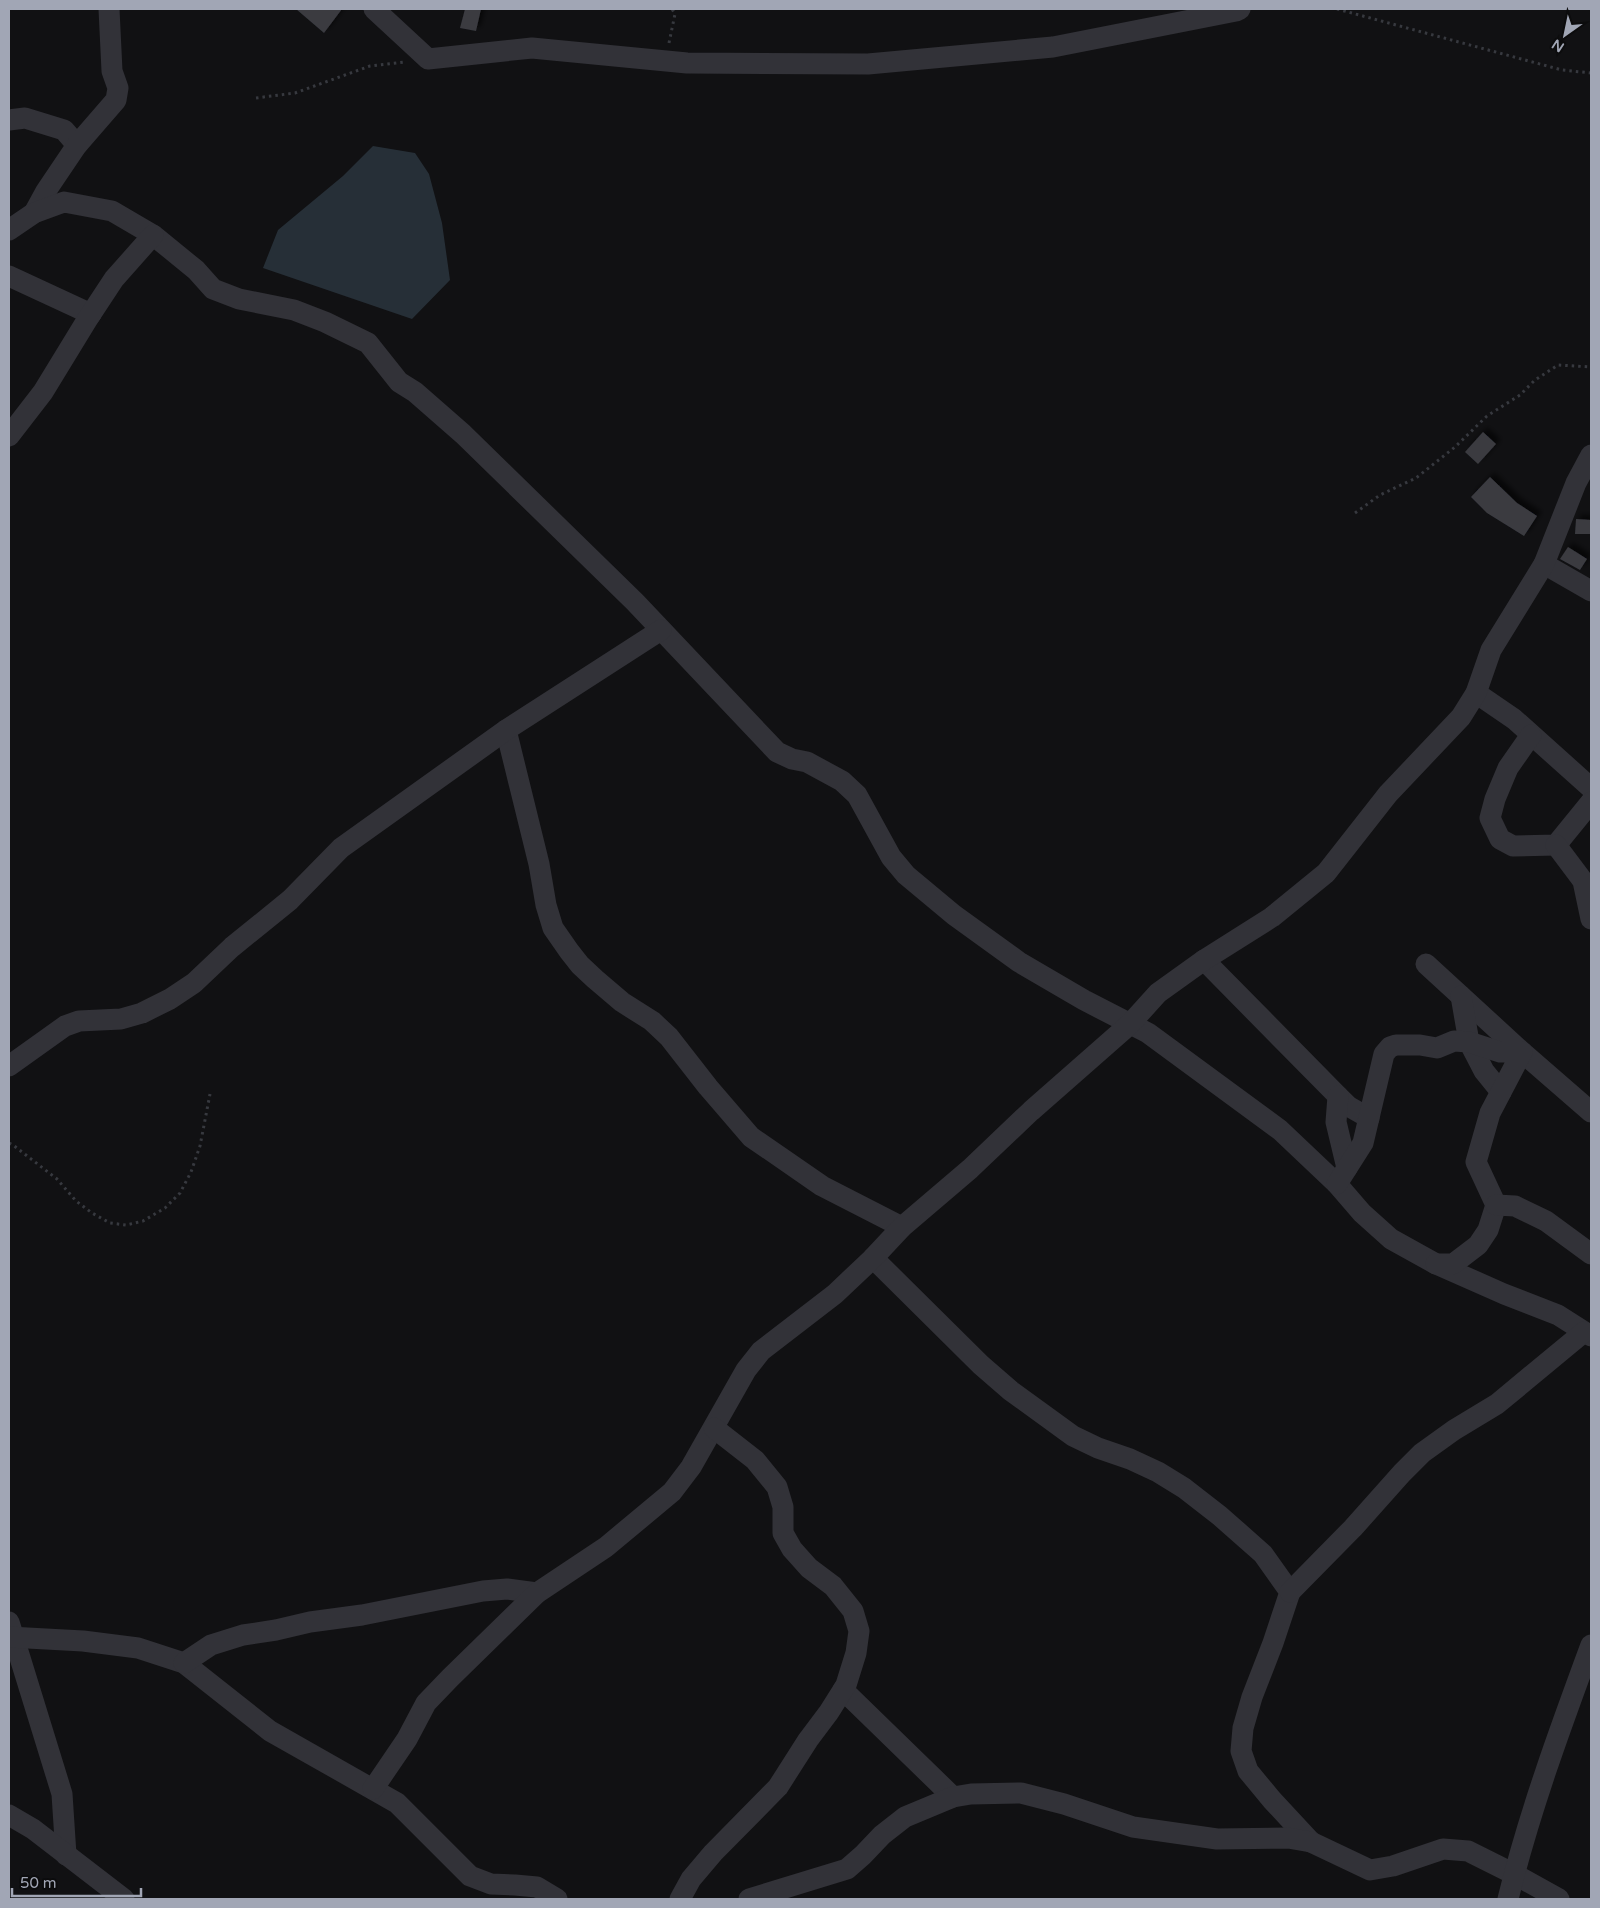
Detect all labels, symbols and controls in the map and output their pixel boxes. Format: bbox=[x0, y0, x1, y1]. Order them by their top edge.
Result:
north arrow bbox=[1540, 10, 1590, 60]
text: N bbox=[1549, 35, 1568, 56]
scale bar bbox=[12, 1866, 141, 1898]
text: 50 m bbox=[20, 1874, 57, 1892]

